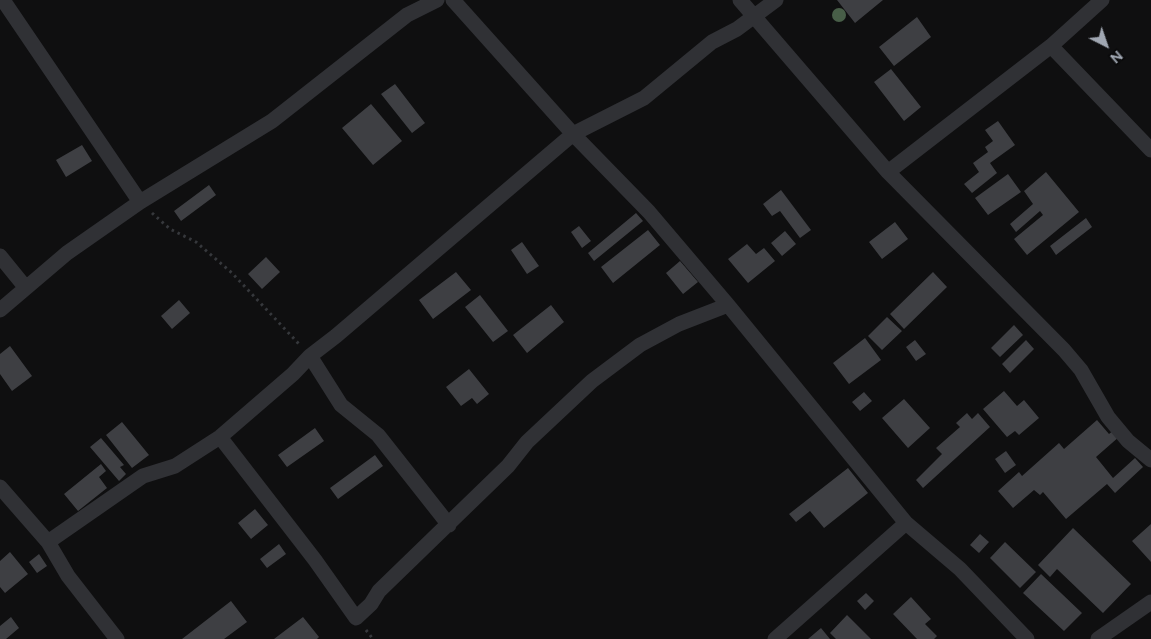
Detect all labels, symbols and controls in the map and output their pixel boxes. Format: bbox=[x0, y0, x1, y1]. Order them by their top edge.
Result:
north arrow bbox=[1081, 20, 1131, 70]
text: N bbox=[1107, 47, 1126, 67]

